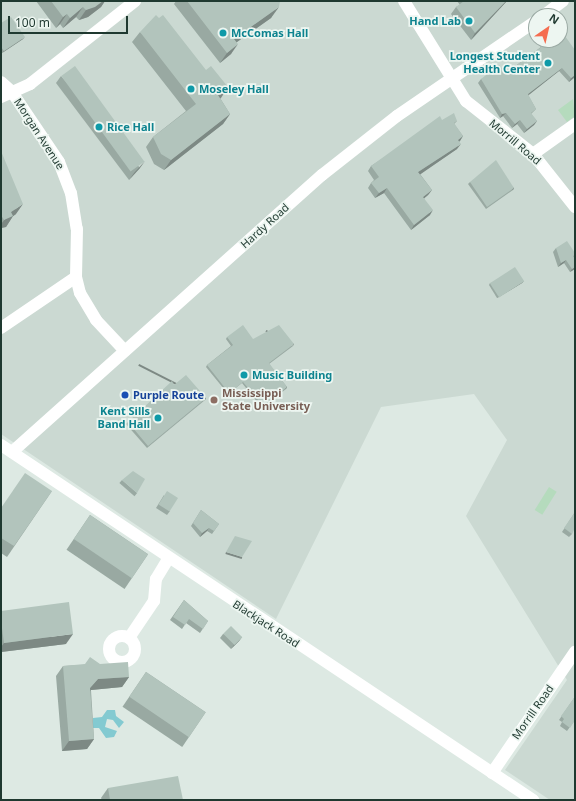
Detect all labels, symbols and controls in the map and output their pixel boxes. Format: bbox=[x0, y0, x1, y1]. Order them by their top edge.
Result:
scale bar bbox=[10, 8, 130, 34]
north arrow bbox=[528, 8, 568, 48]
text: N bbox=[547, 10, 562, 27]
text: 100 m bbox=[15, 14, 50, 31]
place label: Hand Lab bbox=[409, 14, 461, 28]
marker: Hand Lab bbox=[464, 16, 474, 26]
place label: McComas Hall bbox=[231, 26, 308, 40]
marker: McComas Hall bbox=[218, 28, 228, 38]
place label: Longest Student Health Center bbox=[450, 50, 540, 76]
marker: Longest Student Health Center bbox=[543, 58, 553, 68]
place label: Moseley Hall bbox=[199, 82, 269, 96]
marker: Moseley Hall bbox=[186, 84, 196, 94]
street label: Morgan Avenue bbox=[11, 96, 67, 172]
street label: Morrill Road bbox=[486, 117, 544, 167]
place label: Rice Hall bbox=[107, 120, 154, 134]
marker: Rice Hall bbox=[94, 122, 104, 132]
street label: Hardy Road bbox=[238, 201, 292, 251]
place label: Music Building bbox=[252, 368, 332, 382]
marker: Music Building bbox=[239, 370, 249, 380]
place label: Mississippi State University bbox=[222, 387, 310, 413]
place label: Purple Route bbox=[133, 388, 204, 402]
marker: Purple Route bbox=[120, 390, 130, 400]
marker: Mississippi State University bbox=[209, 395, 219, 405]
place label: Kent Sills Band Hall bbox=[98, 405, 150, 431]
marker: Kent Sills Band Hall bbox=[153, 413, 163, 423]
street label: Blackjack Road bbox=[230, 598, 302, 650]
street label: Morrill Road bbox=[509, 682, 557, 742]

